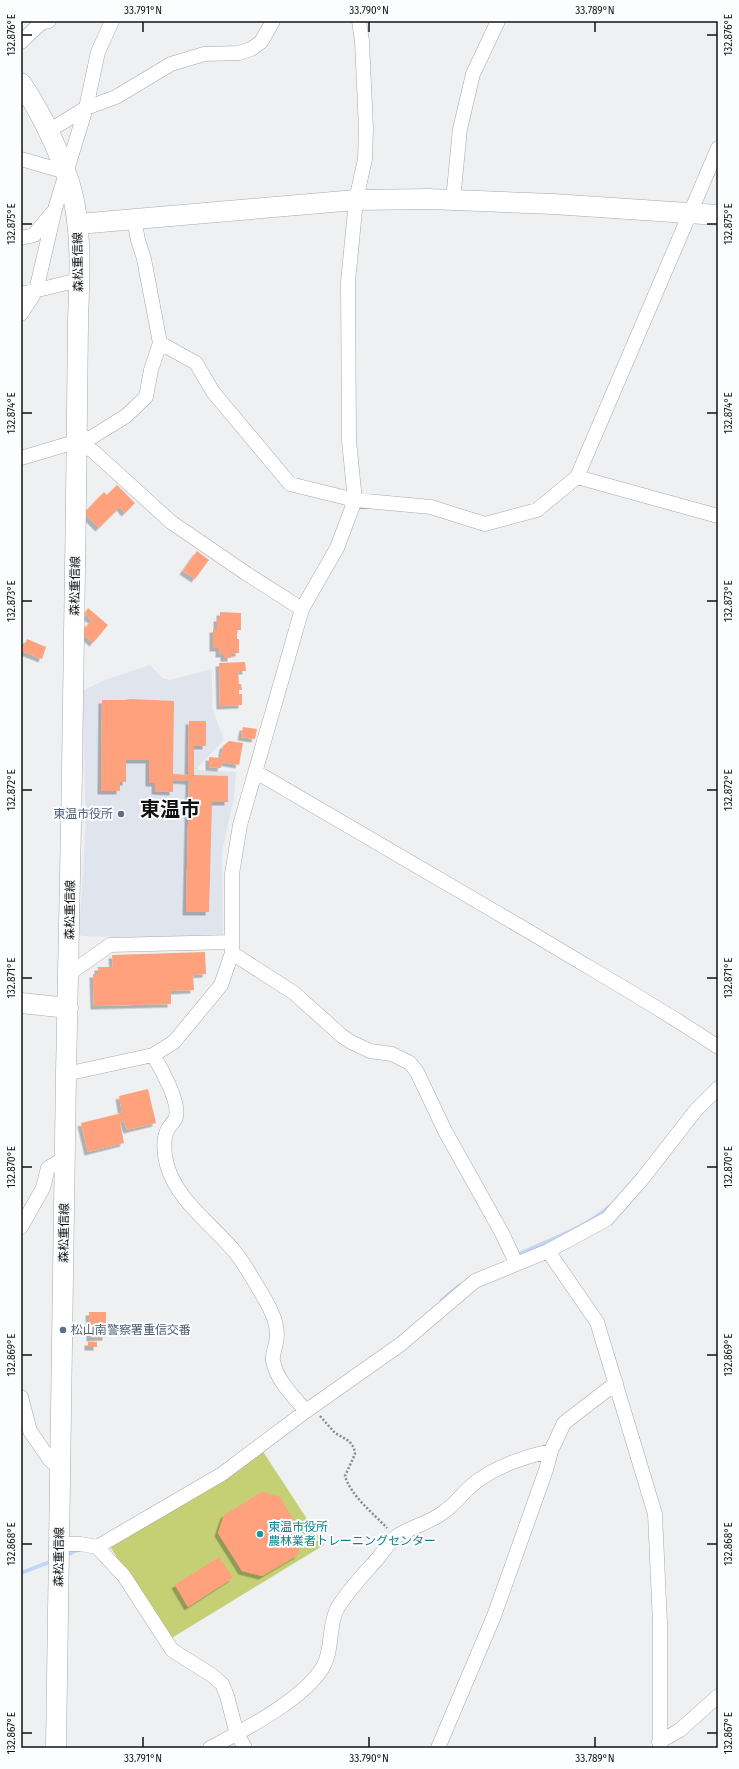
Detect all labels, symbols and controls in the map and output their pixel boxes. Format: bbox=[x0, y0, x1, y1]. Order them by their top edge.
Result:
text: 33.791°N bbox=[124, 5, 162, 17]
text: 33.790°N bbox=[349, 5, 389, 17]
text: 33.789°N bbox=[575, 5, 615, 17]
text: 132.876°E bbox=[6, 14, 18, 56]
text: 132.876°E bbox=[723, 14, 735, 56]
text: 132.875°E bbox=[6, 203, 18, 245]
text: 132.875°E bbox=[723, 203, 735, 245]
street label: 森松重信線 bbox=[70, 232, 86, 292]
text: 132.874°E bbox=[6, 392, 18, 434]
text: 132.874°E bbox=[723, 392, 735, 434]
street label: 森松重信線 bbox=[67, 556, 83, 616]
text: 132.873°E bbox=[6, 580, 18, 622]
text: 132.873°E bbox=[723, 580, 735, 622]
text: 132.872°E bbox=[6, 769, 18, 811]
text: 132.872°E bbox=[723, 769, 735, 811]
district label: 東温市 bbox=[140, 797, 200, 821]
place label: 東温市役所 bbox=[53, 807, 113, 821]
marker: 東温市役所 bbox=[116, 809, 126, 819]
street label: 森松重信線 bbox=[62, 880, 78, 940]
text: 132.871°E bbox=[6, 957, 18, 999]
text: 132.871°E bbox=[723, 957, 735, 999]
text: 132.870°E bbox=[6, 1146, 18, 1188]
text: 132.870°E bbox=[723, 1146, 735, 1188]
street label: 森松重信線 bbox=[56, 1203, 72, 1263]
place label: 松山南警察署重信交番 bbox=[71, 1323, 191, 1337]
marker: 松山南警察署重信交番 bbox=[58, 1325, 68, 1335]
text: 132.869°E bbox=[6, 1333, 18, 1377]
text: 132.869°E bbox=[723, 1333, 735, 1377]
place label: 東温市役所 農林業者トレーニングセンター bbox=[268, 1520, 436, 1548]
text: 132.868°E bbox=[6, 1522, 18, 1566]
text: 132.868°E bbox=[723, 1522, 735, 1566]
street label: 森松重信線 bbox=[51, 1527, 67, 1587]
marker: 東温市役所 農林業者トレーニングセンター bbox=[255, 1529, 265, 1539]
text: 132.867°E bbox=[6, 1712, 18, 1754]
text: 132.867°E bbox=[723, 1712, 735, 1754]
text: 33.791°N bbox=[124, 1753, 162, 1765]
text: 33.790°N bbox=[349, 1753, 389, 1765]
text: 33.789°N bbox=[575, 1753, 615, 1765]

